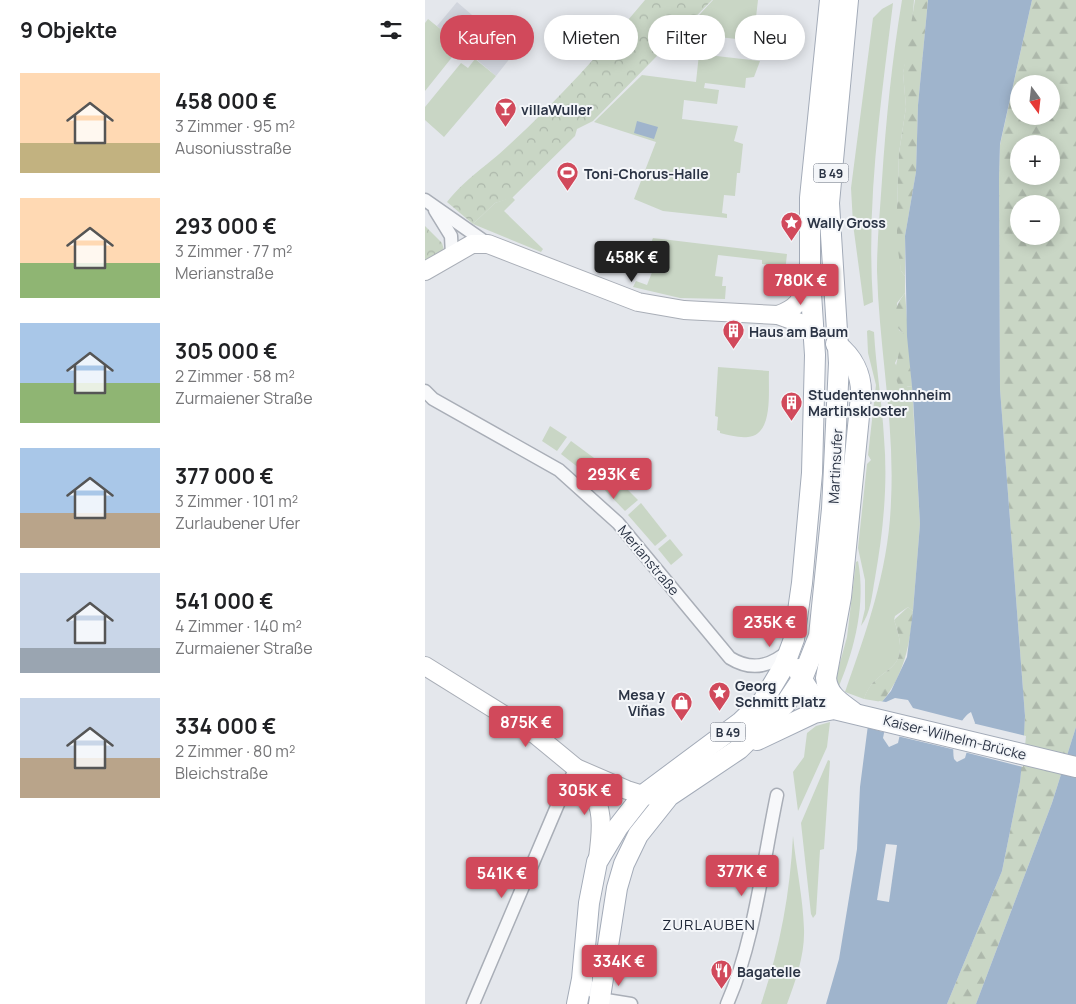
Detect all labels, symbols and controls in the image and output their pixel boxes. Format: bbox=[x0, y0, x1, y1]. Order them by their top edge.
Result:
chip: Kaufen bbox=[440, 15, 534, 60]
chip: Mieten bbox=[544, 15, 638, 60]
chip: Filter bbox=[648, 15, 725, 60]
chip: Neu bbox=[735, 15, 805, 60]
text: 9 Objekte bbox=[20, 16, 117, 44]
icon: filters bbox=[377, 16, 405, 44]
north arrow bbox=[1010, 75, 1060, 125]
map controls bbox=[1010, 75, 1060, 245]
text: 458 000 € bbox=[175, 87, 277, 115]
icon: home bbox=[60, 93, 120, 153]
bar icon: villaWuller bbox=[493, 97, 517, 128]
place label: villaWuller bbox=[521, 100, 592, 119]
text: 3 Zimmer · 95 m² bbox=[175, 115, 295, 137]
button: + bbox=[1010, 135, 1060, 185]
text: Ausoniusstraße bbox=[175, 137, 292, 159]
sports icon: Toni-Chorus-Halle bbox=[556, 161, 580, 192]
place label: Toni-Chorus-Halle bbox=[584, 164, 709, 183]
road number: B 49 bbox=[813, 164, 849, 182]
button: − bbox=[1010, 195, 1060, 245]
place icon: Wally Gross bbox=[779, 210, 803, 241]
text: 293 000 € bbox=[175, 212, 277, 240]
place label: Wally Gross bbox=[807, 213, 886, 232]
icon: home bbox=[60, 218, 120, 278]
text: 3 Zimmer · 77 m² bbox=[175, 240, 293, 262]
pin: 458K € bbox=[591, 240, 673, 283]
text: 458K € bbox=[605, 246, 659, 268]
text: Merianstraße bbox=[175, 262, 274, 284]
pin: 780K € bbox=[760, 264, 842, 306]
text: 780K € bbox=[774, 269, 828, 291]
building icon: Haus am Baum bbox=[721, 319, 745, 350]
place label: Haus am Baum bbox=[749, 322, 848, 341]
text: 305 000 € bbox=[175, 337, 278, 365]
icon: home bbox=[60, 343, 120, 403]
text: 2 Zimmer · 58 m² bbox=[175, 365, 295, 387]
place label: Studentenwohnheim Martinskloster bbox=[808, 385, 951, 420]
text: Zurmaiener Straße bbox=[175, 387, 313, 409]
building icon: Studentenwohnheim Martinskloster bbox=[780, 390, 804, 421]
street label: Martinsufer bbox=[824, 428, 846, 504]
pin: 293K € bbox=[573, 458, 655, 500]
text: 377 000 € bbox=[175, 462, 274, 490]
text: 293K € bbox=[588, 463, 640, 485]
icon: home bbox=[60, 468, 120, 528]
text: 3 Zimmer · 101 m² bbox=[175, 490, 298, 512]
text: Zurlaubener Ufer bbox=[175, 512, 300, 534]
street label: Merianstraße bbox=[614, 521, 684, 599]
text: 541 000 € bbox=[175, 587, 273, 615]
icon: home bbox=[60, 593, 120, 653]
pin: 235K € bbox=[729, 606, 811, 648]
text: 235K € bbox=[744, 611, 796, 633]
text: 4 Zimmer · 140 m² bbox=[175, 615, 302, 637]
text: Zurmaiener Straße bbox=[175, 637, 313, 659]
place label: Georg Schmitt Platz bbox=[735, 676, 826, 711]
place icon: Georg Schmitt Platz bbox=[707, 681, 731, 712]
place label: Mesa y Viñas bbox=[618, 685, 665, 720]
shop icon: Mesa y Viñas bbox=[669, 690, 693, 721]
pin: 875K € bbox=[485, 706, 567, 748]
street label: Kaiser-Wilhelm-Brücke bbox=[882, 710, 1028, 764]
text: 875K € bbox=[500, 711, 552, 733]
text: 334 000 € bbox=[175, 712, 276, 740]
icon: home bbox=[60, 718, 120, 778]
road number: B 49 bbox=[711, 722, 745, 742]
text: 2 Zimmer · 80 m² bbox=[175, 740, 295, 762]
text: Bleichstraße bbox=[175, 762, 268, 784]
pin: 305K € bbox=[544, 774, 626, 816]
text: 305K € bbox=[558, 779, 612, 801]
pin: 377K € bbox=[701, 854, 783, 897]
pin: 541K € bbox=[461, 856, 543, 899]
text: 377K € bbox=[717, 860, 767, 882]
text: 541K € bbox=[477, 862, 527, 884]
district label: ZURLAUBEN bbox=[662, 914, 756, 935]
pin: 334K € bbox=[578, 944, 660, 987]
text: 334K € bbox=[593, 950, 645, 972]
restaurant icon: Bagatelle bbox=[709, 959, 733, 990]
place label: Bagatelle bbox=[737, 962, 801, 981]

